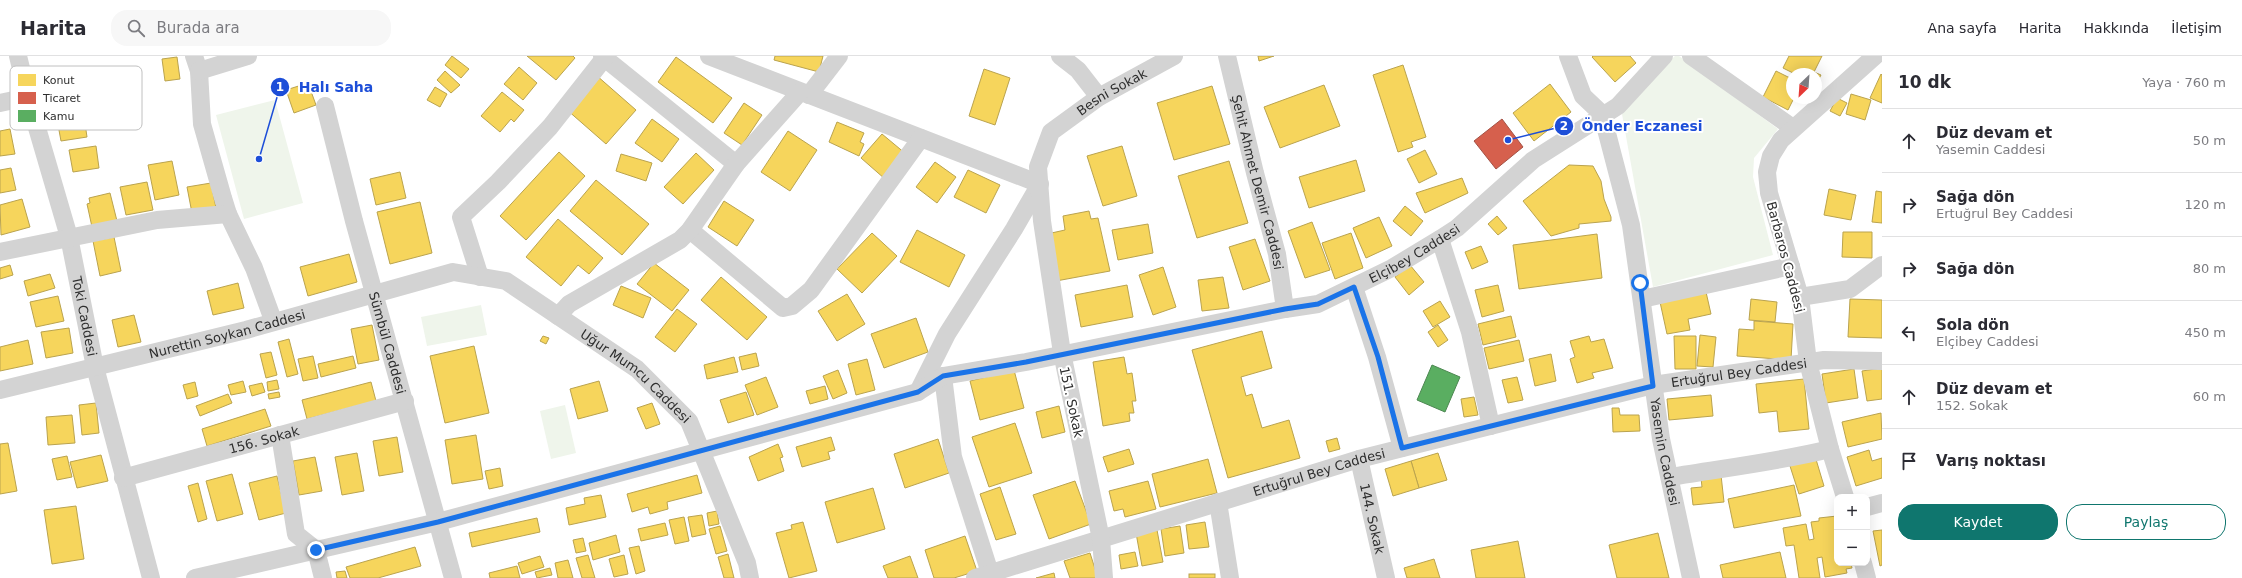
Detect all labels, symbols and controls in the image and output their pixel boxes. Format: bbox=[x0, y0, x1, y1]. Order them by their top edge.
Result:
search box bbox=[111, 10, 391, 46]
text: Harita bbox=[20, 17, 87, 39]
icon: search bbox=[125, 17, 147, 39]
text: Burada ara bbox=[157, 19, 240, 37]
text: Ana sayfa bbox=[1928, 20, 1997, 36]
text: Harita bbox=[2019, 20, 2062, 36]
text: Hakkında bbox=[2084, 20, 2149, 36]
text: İletişim bbox=[2171, 20, 2222, 36]
street label: Besni Sokak bbox=[1074, 65, 1150, 119]
legend bbox=[10, 66, 142, 130]
north arrow bbox=[1786, 68, 1822, 104]
text: 10 dk bbox=[1898, 72, 1951, 92]
text: Konut bbox=[43, 74, 75, 87]
callout: Halı Saha bbox=[270, 74, 381, 100]
text: Yaya · 760 m bbox=[2142, 75, 2226, 90]
text: Halı Saha bbox=[299, 79, 373, 95]
text: 1 bbox=[276, 80, 284, 94]
text: Ticaret bbox=[42, 92, 81, 105]
street label: Şehit Ahmet Demir Caddesi bbox=[1228, 93, 1286, 271]
text: Kamu bbox=[43, 110, 74, 123]
callout: Önder Eczanesi bbox=[1554, 113, 1711, 139]
text: Önder Eczanesi bbox=[1581, 117, 1703, 134]
text: 2 bbox=[1560, 119, 1568, 133]
text: Düz devam et bbox=[1936, 124, 2052, 142]
icon: ahead bbox=[1898, 130, 1920, 152]
text: 50 m bbox=[2193, 133, 2226, 148]
text: Yasemin Caddesi bbox=[1936, 142, 2045, 157]
text: Sağa dön bbox=[1936, 188, 2015, 206]
icon: right bbox=[1898, 194, 1920, 216]
text: 120 m bbox=[2184, 197, 2226, 212]
street label: Barbaros Caddesi bbox=[1763, 200, 1808, 314]
text: Ertuğrul Bey Caddesi bbox=[1936, 206, 2073, 221]
street label: Elçibey Caddesi bbox=[1367, 221, 1463, 286]
icon: right bbox=[1898, 258, 1920, 280]
text: Sağa dön bbox=[1936, 260, 2015, 278]
text: 80 m bbox=[2193, 261, 2226, 276]
street label: Toki Caddesi bbox=[69, 274, 100, 358]
route start bbox=[1631, 274, 1649, 292]
street label: Sümbül Caddesi bbox=[366, 290, 409, 396]
street label: Nurettin Soykan Caddesi bbox=[148, 307, 307, 361]
text: Sola dön bbox=[1936, 316, 2009, 334]
icon: left bbox=[1898, 322, 1920, 344]
text: 450 m bbox=[2184, 325, 2226, 340]
street label: Uğur Mumcu Caddesi bbox=[577, 326, 693, 426]
text: Elçibey Caddesi bbox=[1936, 334, 2039, 349]
street label: Ertuğrul Bey Caddesi bbox=[1670, 356, 1808, 390]
street label: 151. Sokak bbox=[1057, 365, 1086, 439]
text: Düz devam et bbox=[1936, 380, 2052, 398]
icon: ahead bbox=[1898, 386, 1920, 408]
text: 60 m bbox=[2193, 389, 2226, 404]
street label: Yasemin Caddesi bbox=[1647, 396, 1682, 507]
text: 152. Sokak bbox=[1936, 398, 2008, 413]
street label: 156. Sokak bbox=[227, 423, 301, 457]
street label: Ertuğrul Bey Caddesi bbox=[1251, 446, 1387, 499]
icon: arrive bbox=[1898, 450, 1920, 472]
text: Varış noktası bbox=[1936, 452, 2046, 470]
street label: 144. Sokak bbox=[1357, 482, 1387, 556]
map controls bbox=[1834, 494, 1870, 566]
button: + bbox=[1834, 494, 1870, 530]
button: Kaydet bbox=[1898, 504, 2058, 540]
button: Paylaş bbox=[2066, 504, 2226, 540]
button: − bbox=[1834, 530, 1870, 566]
route end bbox=[307, 541, 325, 559]

